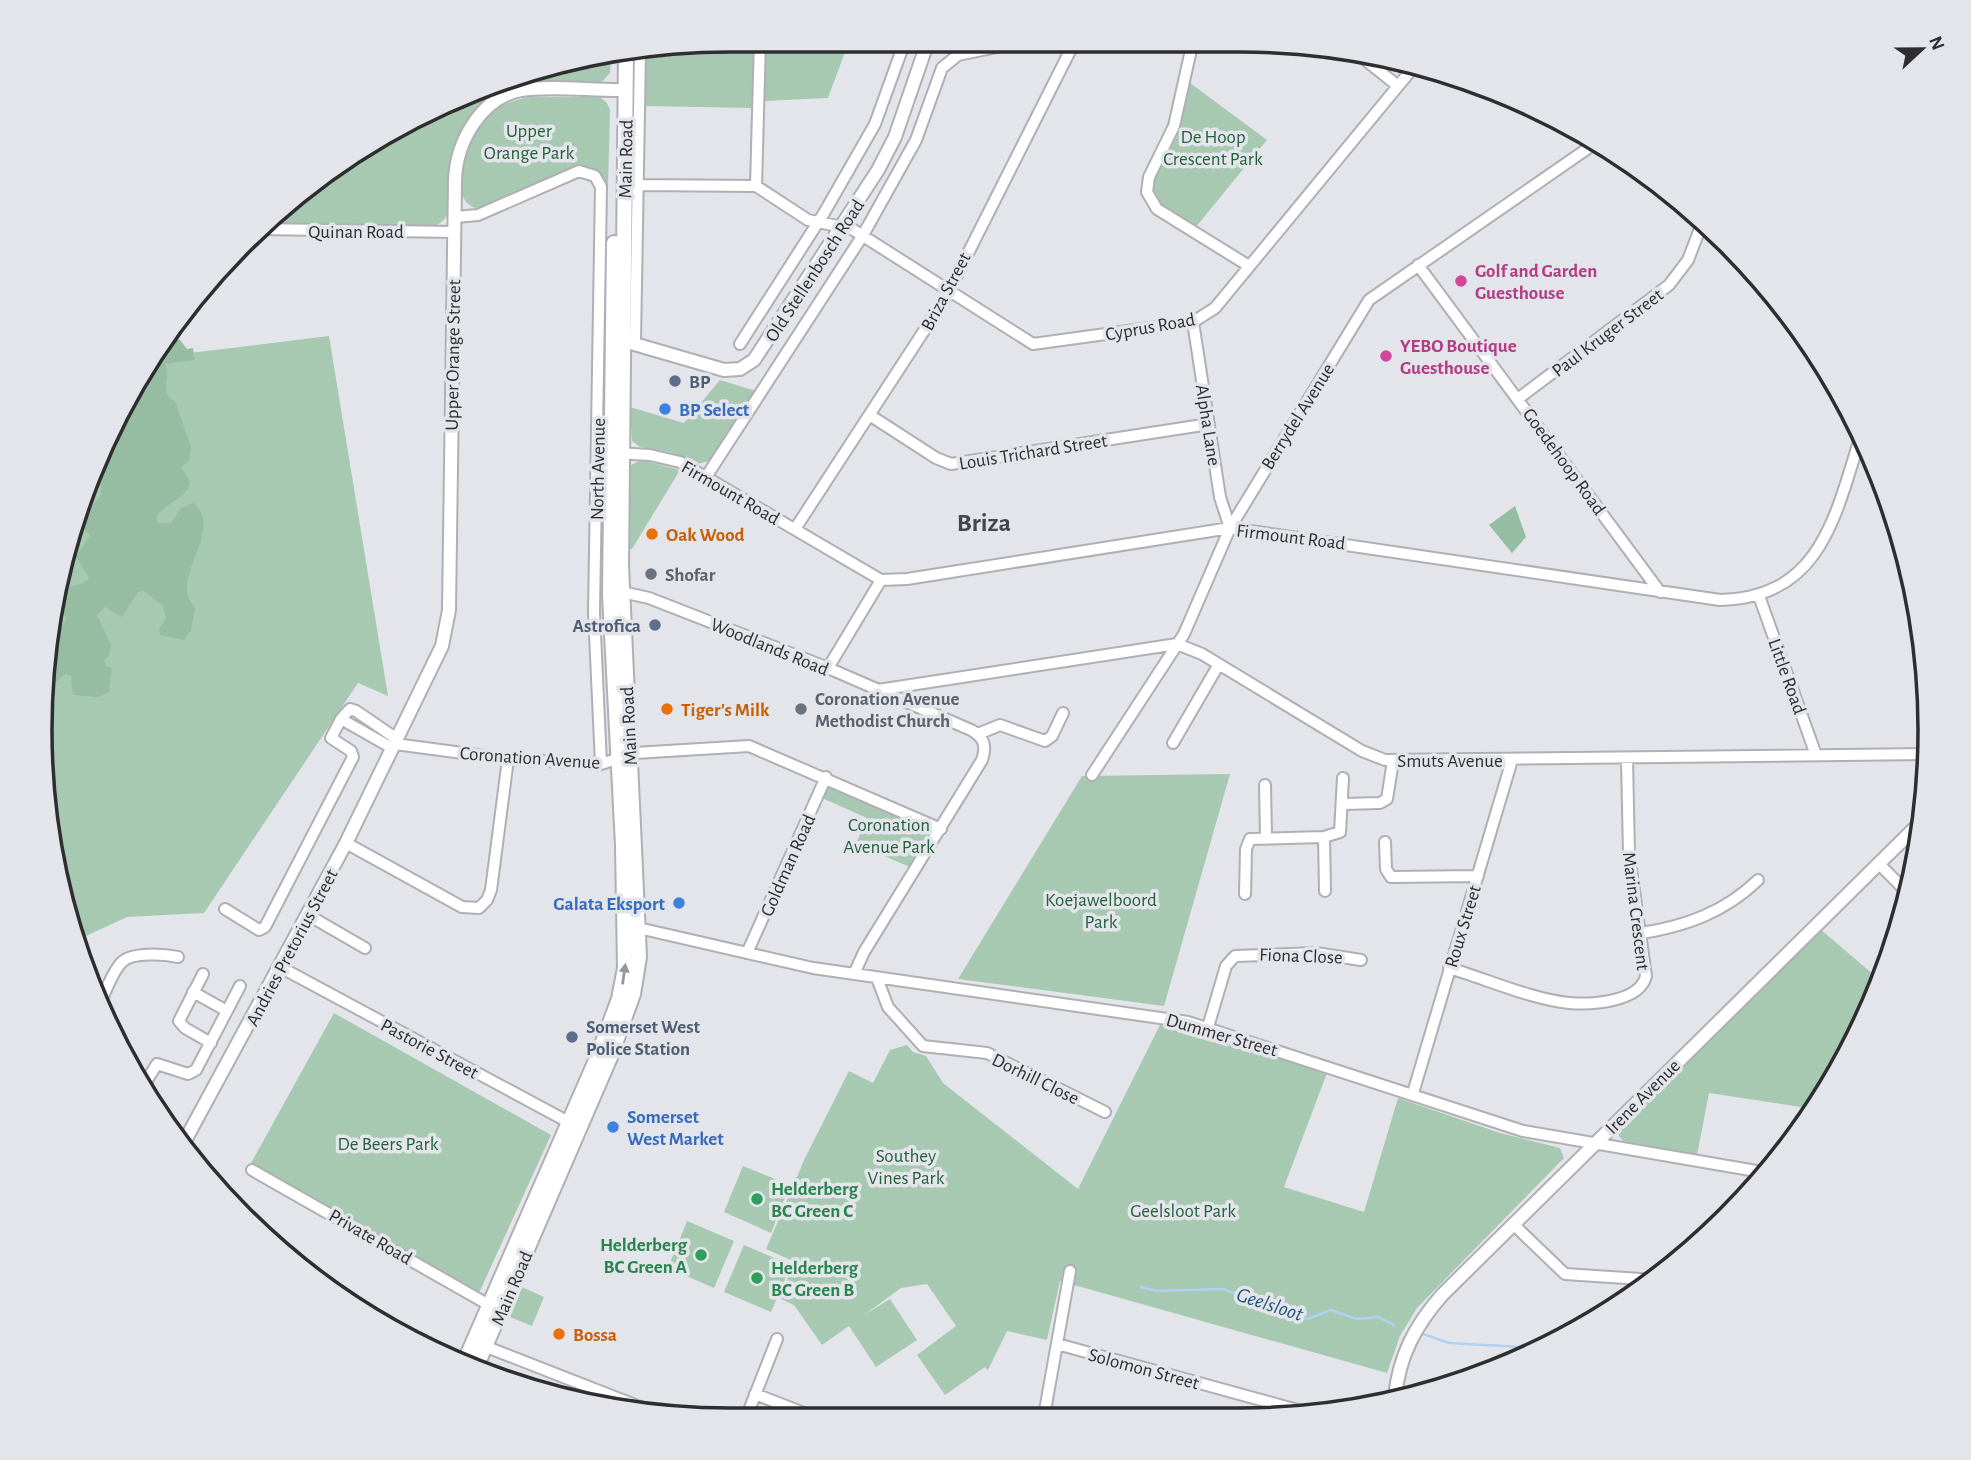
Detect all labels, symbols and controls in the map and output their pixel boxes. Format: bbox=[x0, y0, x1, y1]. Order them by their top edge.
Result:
north arrow bbox=[1887, 14, 1957, 84]
text: N bbox=[1925, 34, 1948, 53]
street label: Main Road bbox=[616, 119, 637, 199]
park label: Upper Orange Park bbox=[484, 122, 575, 163]
park label: De Hoop Crescent Park bbox=[1163, 128, 1263, 169]
street label: Old Stellenbosch Road bbox=[762, 196, 868, 345]
street label: Quinan Road bbox=[308, 223, 404, 242]
street label: Briza Street bbox=[918, 250, 975, 334]
place label: Golf and Garden Guesthouse bbox=[1475, 262, 1597, 303]
marker: Golf and Garden Guesthouse bbox=[1453, 273, 1469, 289]
street label: Upper Orange Street bbox=[443, 279, 464, 431]
street label: Paul Kruger Street bbox=[1549, 285, 1667, 381]
street label: Cyprus Road bbox=[1104, 310, 1197, 345]
place label: YEBO Boutique Guesthouse bbox=[1400, 337, 1517, 378]
marker: YEBO Boutique Guesthouse bbox=[1378, 348, 1394, 364]
street label: Berrydel Avenue bbox=[1258, 360, 1338, 473]
marker: BP bbox=[667, 373, 683, 389]
place label: BP bbox=[689, 373, 711, 392]
street label: Alpha Lane bbox=[1192, 383, 1223, 467]
marker: BP Select bbox=[657, 401, 673, 417]
place label: BP Select bbox=[679, 401, 750, 420]
street label: Goedehoop Road bbox=[1519, 405, 1609, 519]
street label: North Avenue bbox=[588, 418, 609, 520]
street label: Louis Trichard Street bbox=[958, 431, 1109, 474]
street label: Firmount Road bbox=[678, 458, 783, 529]
district label: Briza bbox=[957, 510, 1011, 536]
street label: Firmount Road bbox=[1235, 521, 1347, 554]
marker: Oak Wood bbox=[644, 526, 660, 542]
place label: Oak Wood bbox=[666, 526, 745, 545]
marker: Shofar bbox=[643, 566, 659, 582]
place label: Shofar bbox=[665, 566, 716, 585]
street label: Woodlands Road bbox=[708, 615, 831, 680]
place label: Astrofica bbox=[573, 617, 641, 636]
marker: Astrofica bbox=[647, 617, 663, 633]
street label: Little Road bbox=[1764, 636, 1809, 717]
street label: Main Road bbox=[618, 686, 641, 766]
place label: Coronation Avenue Methodist Church bbox=[815, 690, 960, 731]
marker: Tiger's Milk bbox=[659, 701, 675, 717]
place label: Tiger's Milk bbox=[681, 701, 770, 720]
marker: Coronation Avenue Methodist Church bbox=[793, 701, 809, 717]
street label: Coronation Avenue bbox=[459, 744, 601, 773]
street label: Smuts Avenue bbox=[1397, 752, 1503, 771]
street label: Goldman Road bbox=[757, 812, 819, 919]
park label: Coronation Avenue Park bbox=[843, 816, 935, 857]
street label: Marina Crescent bbox=[1619, 851, 1652, 971]
street label: Andries Pretorius Street bbox=[243, 866, 342, 1029]
street label: Roux Street bbox=[1442, 883, 1485, 970]
park label: Koejawelboord Park bbox=[1045, 891, 1157, 932]
place label: Galata Eksport bbox=[553, 895, 666, 914]
marker: Galata Eksport bbox=[671, 895, 687, 911]
street label: Fiona Close bbox=[1259, 946, 1343, 967]
one-way arrow bbox=[618, 962, 629, 984]
street label: Dummer Street bbox=[1164, 1010, 1279, 1060]
street label: Pastorie Street bbox=[377, 1016, 481, 1083]
place label: Somerset West Police Station bbox=[586, 1018, 700, 1059]
marker: Somerset West Police Station bbox=[564, 1029, 580, 1045]
street label: Dorhill Close bbox=[989, 1050, 1082, 1109]
street label: Irene Avenue bbox=[1602, 1056, 1684, 1138]
place label: Somerset West Market bbox=[627, 1108, 724, 1149]
marker: Somerset West Market bbox=[605, 1119, 621, 1135]
park label: De Beers Park bbox=[338, 1135, 439, 1154]
park label: Southey Vines Park bbox=[868, 1147, 945, 1188]
place label: Helderberg BC Green C bbox=[771, 1180, 859, 1221]
marker: Helderberg BC Green C bbox=[749, 1191, 765, 1207]
park label: Geelsloot Park bbox=[1130, 1202, 1236, 1221]
street label: Private Road bbox=[326, 1206, 415, 1269]
place label: Helderberg BC Green A bbox=[600, 1236, 688, 1277]
marker: Helderberg BC Green A bbox=[693, 1247, 709, 1263]
street label: Main Road bbox=[488, 1248, 537, 1329]
place label: Helderberg BC Green B bbox=[771, 1259, 859, 1300]
marker: Helderberg BC Green B bbox=[749, 1270, 765, 1286]
water label: Geelsloot bbox=[1234, 1284, 1306, 1325]
marker: Bossa bbox=[551, 1326, 567, 1342]
place label: Bossa bbox=[573, 1326, 617, 1345]
street label: Solomon Street bbox=[1086, 1346, 1201, 1393]

